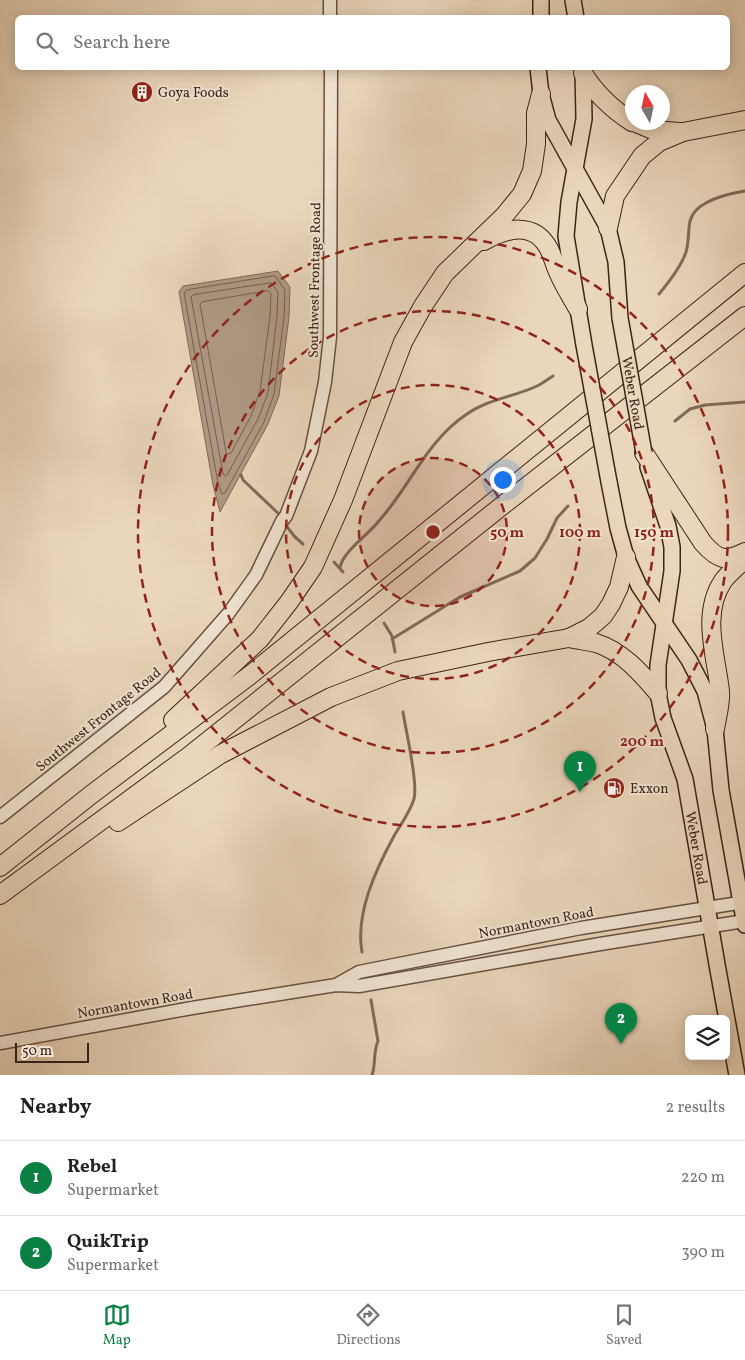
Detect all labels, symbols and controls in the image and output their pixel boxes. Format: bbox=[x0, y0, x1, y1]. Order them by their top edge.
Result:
search box bbox=[15, 15, 730, 70]
icon: search bbox=[33, 29, 61, 57]
text: Search here bbox=[73, 30, 170, 56]
building icon: Goya Foods bbox=[130, 80, 154, 104]
place label: Goya Foods bbox=[158, 84, 229, 103]
north arrow bbox=[625, 85, 670, 130]
street label: Southwest Frontage Road bbox=[305, 202, 326, 358]
street label: Weber Road bbox=[616, 355, 648, 431]
your location bbox=[490, 467, 516, 493]
centre of rings bbox=[424, 523, 442, 541]
text: 50 m bbox=[490, 523, 524, 544]
text: 100 m bbox=[559, 523, 602, 544]
text: 150 m bbox=[634, 523, 674, 544]
street label: Southwest Frontage Road bbox=[32, 664, 166, 777]
text: 200 m bbox=[620, 732, 664, 753]
pin: 1 bbox=[564, 751, 596, 792]
fuel station icon: Exxon bbox=[602, 776, 626, 800]
place label: Exxon bbox=[630, 780, 669, 799]
street label: Weber Road bbox=[680, 810, 711, 886]
street label: Normantown Road bbox=[477, 903, 596, 944]
street label: Normantown Road bbox=[76, 985, 195, 1024]
pin: 2 bbox=[605, 1003, 637, 1044]
map controls bbox=[685, 1015, 730, 1060]
button: layers bbox=[685, 1015, 730, 1060]
scale bar bbox=[15, 1040, 89, 1063]
text: 50 m bbox=[22, 1042, 52, 1061]
text: Nearby bbox=[20, 1093, 91, 1122]
text: 2 results bbox=[666, 1097, 725, 1119]
text: Rebel bbox=[67, 1154, 117, 1180]
text: 1 bbox=[33, 1167, 39, 1189]
text: 220 m bbox=[681, 1167, 725, 1189]
text: Supermarket bbox=[67, 1180, 159, 1202]
text: QuikTrip bbox=[67, 1229, 149, 1255]
text: 2 bbox=[32, 1242, 40, 1264]
text: 390 m bbox=[682, 1242, 725, 1264]
text: Supermarket bbox=[67, 1255, 159, 1277]
tab: Map bbox=[103, 1301, 131, 1350]
tab: Directions bbox=[336, 1301, 401, 1350]
tab: Saved bbox=[606, 1301, 642, 1350]

